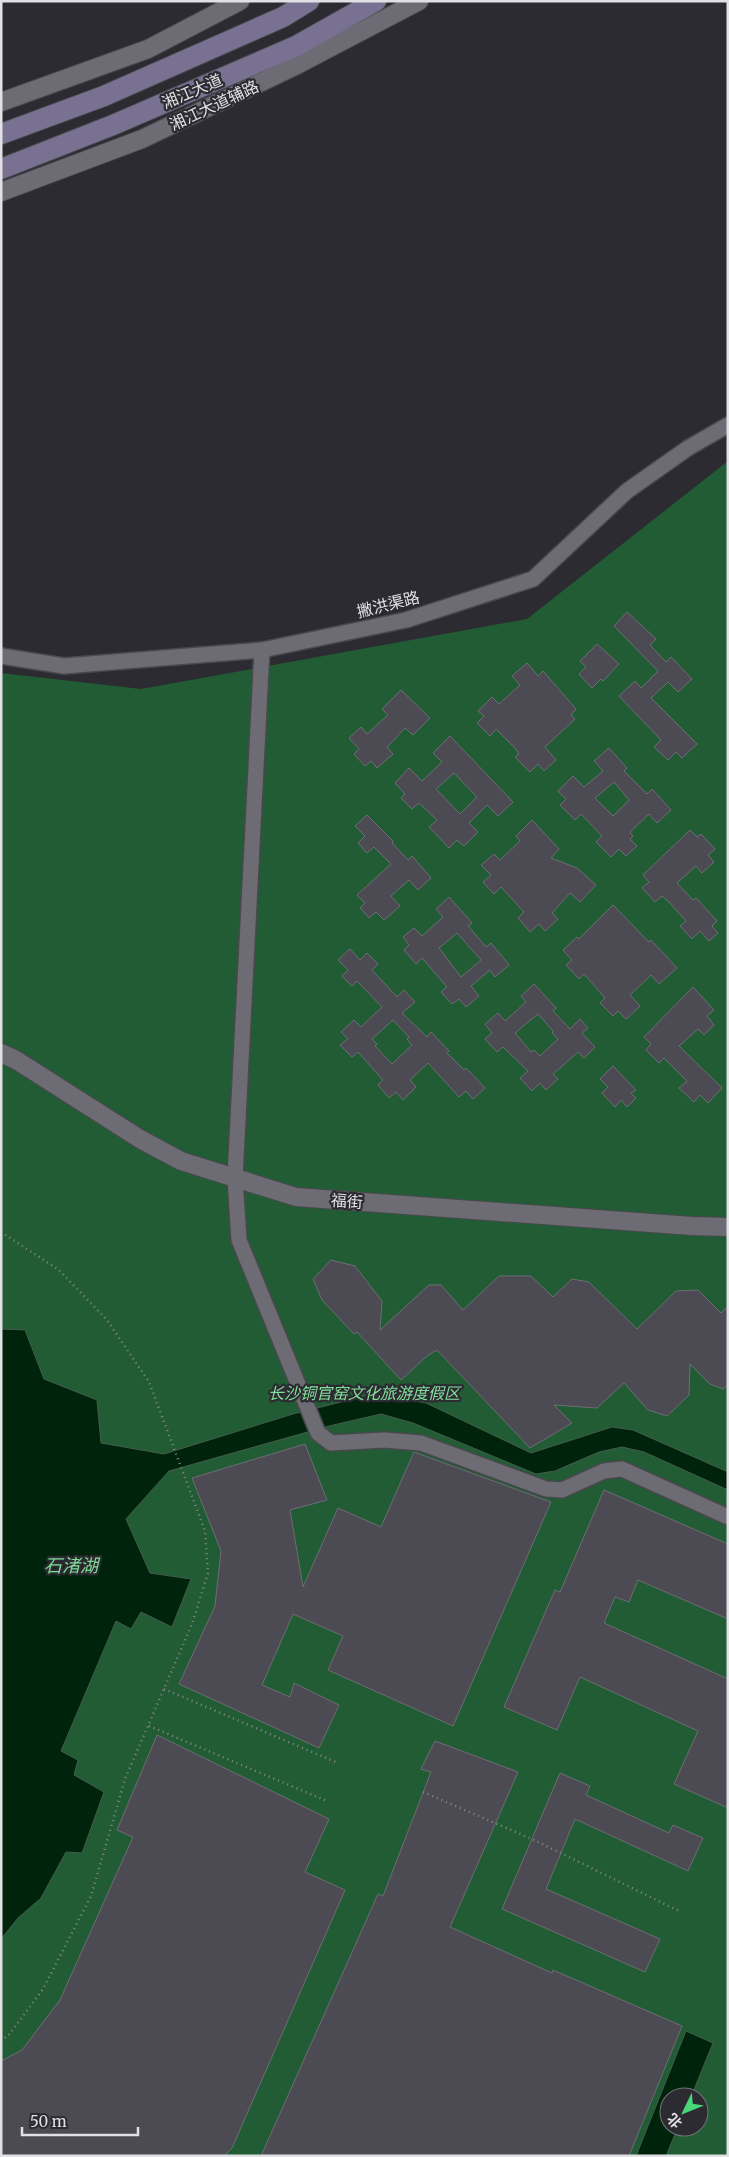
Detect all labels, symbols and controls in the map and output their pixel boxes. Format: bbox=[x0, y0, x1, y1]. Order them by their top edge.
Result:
street label: 湘江大道 bbox=[159, 69, 225, 113]
street label: 湘江大道辅路 bbox=[166, 76, 262, 134]
street label: 撇洪渠路 bbox=[355, 587, 421, 621]
street label: 福街 bbox=[330, 1190, 364, 1212]
park label: 长沙铜官窑文化旅游度假区 bbox=[268, 1383, 462, 1403]
water label: 石渚湖 bbox=[44, 1554, 101, 1577]
north arrow bbox=[659, 2087, 709, 2137]
scale bar bbox=[22, 2104, 139, 2136]
text: 北 bbox=[663, 2110, 686, 2132]
text: 50 m bbox=[30, 2112, 67, 2131]

